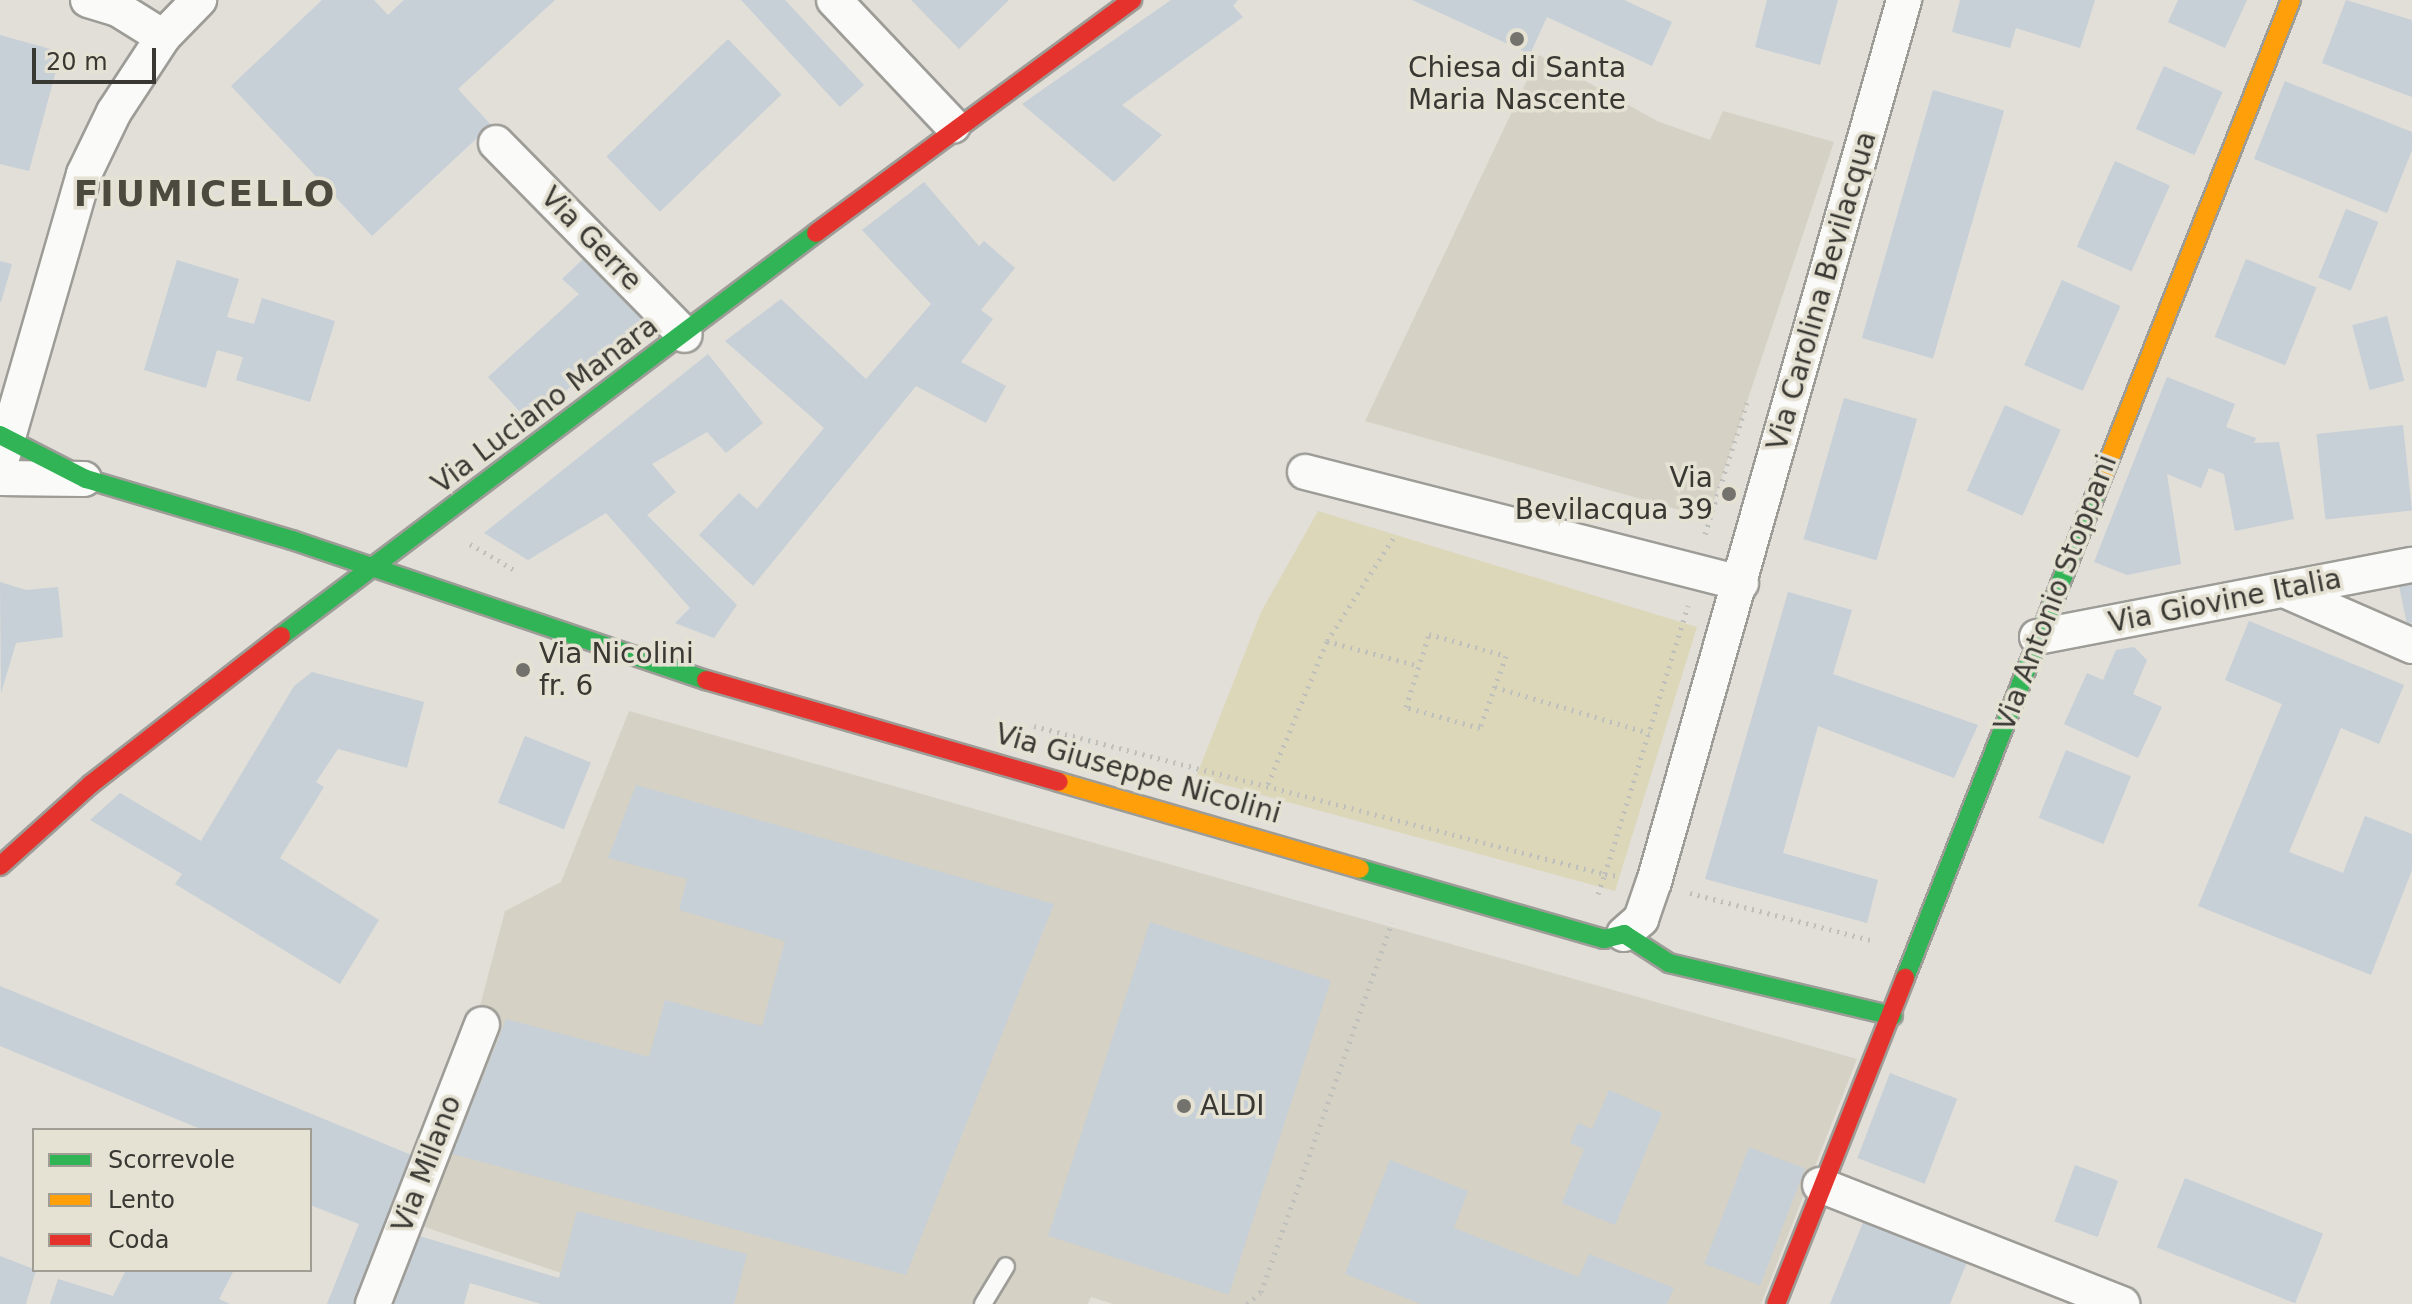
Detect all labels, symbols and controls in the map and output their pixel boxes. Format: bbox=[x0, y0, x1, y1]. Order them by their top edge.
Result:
marker: Chiesa di Santa Maria Nascente bbox=[1508, 30, 1526, 48]
scale bar bbox=[36, 32, 160, 82]
text: 20 m bbox=[46, 48, 108, 76]
place label: Chiesa di Santa Maria Nascente bbox=[1408, 51, 1626, 117]
street label: Via Carolina Bevilacqua bbox=[1760, 128, 1884, 454]
district label: FIUMICELLO bbox=[74, 172, 336, 216]
street label: Via Gerre bbox=[534, 180, 648, 298]
street label: Via Luciano Manara bbox=[425, 309, 665, 501]
street label: Via Antonio Stoppani bbox=[1988, 450, 2124, 736]
place label: Via Bevilacqua 39 bbox=[1515, 461, 1713, 527]
marker: Via Bevilacqua 39 bbox=[1720, 485, 1738, 503]
street label: Via Giovine Italia bbox=[2106, 562, 2344, 640]
place label: Via Nicolini fr. 6 bbox=[539, 637, 694, 703]
marker: Via Nicolini fr. 6 bbox=[514, 661, 532, 679]
street label: Via Giuseppe Nicolini bbox=[991, 717, 1285, 831]
place label: ALDI bbox=[1200, 1089, 1265, 1123]
street label: Via Milano bbox=[385, 1091, 469, 1237]
marker: ALDI bbox=[1175, 1097, 1193, 1115]
legend bbox=[32, 1128, 312, 1272]
text: Scorrevole bbox=[108, 1146, 235, 1174]
text: Lento bbox=[108, 1186, 175, 1214]
text: Coda bbox=[108, 1226, 169, 1254]

